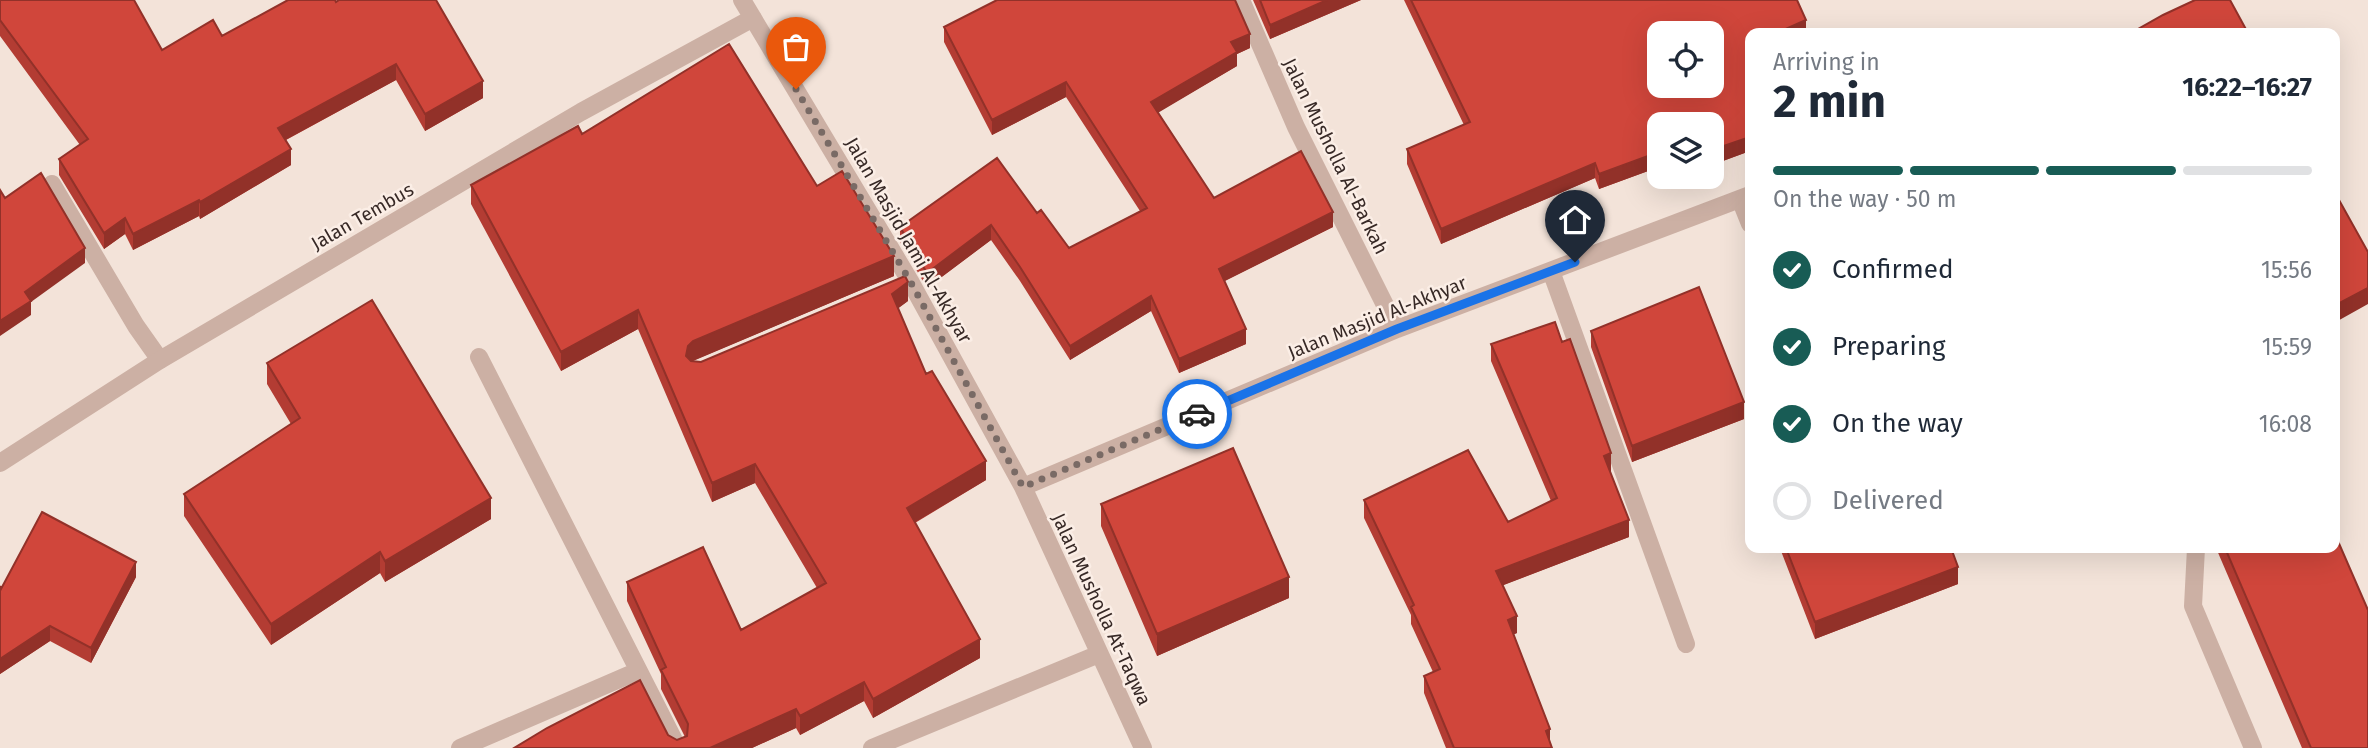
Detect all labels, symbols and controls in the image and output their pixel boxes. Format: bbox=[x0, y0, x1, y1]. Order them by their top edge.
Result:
pin bbox=[766, 17, 826, 89]
map controls bbox=[1647, 21, 1724, 189]
button: locate bbox=[1647, 21, 1724, 98]
icon: bag bbox=[777, 28, 815, 66]
text: Arriving in bbox=[1773, 48, 1880, 76]
street label: Jalan Musholla Al-Barkah bbox=[1278, 54, 1393, 258]
text: 16:22–16:27 bbox=[2182, 72, 2312, 103]
text: 2 min bbox=[1773, 74, 1886, 129]
button: layers bbox=[1647, 112, 1724, 189]
street label: Jalan Masjid Jami Al-Akhyar bbox=[840, 133, 977, 348]
street label: Jalan Tembus bbox=[307, 178, 418, 255]
text: On the way · 50 m bbox=[1773, 185, 1956, 213]
pin bbox=[1545, 190, 1605, 262]
icon: home bbox=[1556, 201, 1594, 239]
icon: check bbox=[1773, 251, 1811, 289]
text: Confirmed bbox=[1832, 254, 1953, 285]
text: 15:56 bbox=[2261, 256, 2312, 284]
street label: Jalan Masjid Al-Akhyar bbox=[1284, 271, 1471, 364]
icon: check bbox=[1773, 328, 1811, 366]
text: Preparing bbox=[1832, 331, 1945, 362]
text: 15:59 bbox=[2262, 333, 2312, 361]
courier bbox=[1162, 379, 1232, 449]
icon: car bbox=[1178, 395, 1216, 433]
icon: check bbox=[1773, 405, 1811, 443]
text: On the way bbox=[1832, 408, 1963, 439]
text: 16:08 bbox=[2259, 410, 2312, 438]
text: Delivered bbox=[1832, 485, 1944, 516]
street label: Jalan Musholla At-Taqwa bbox=[1047, 510, 1156, 709]

